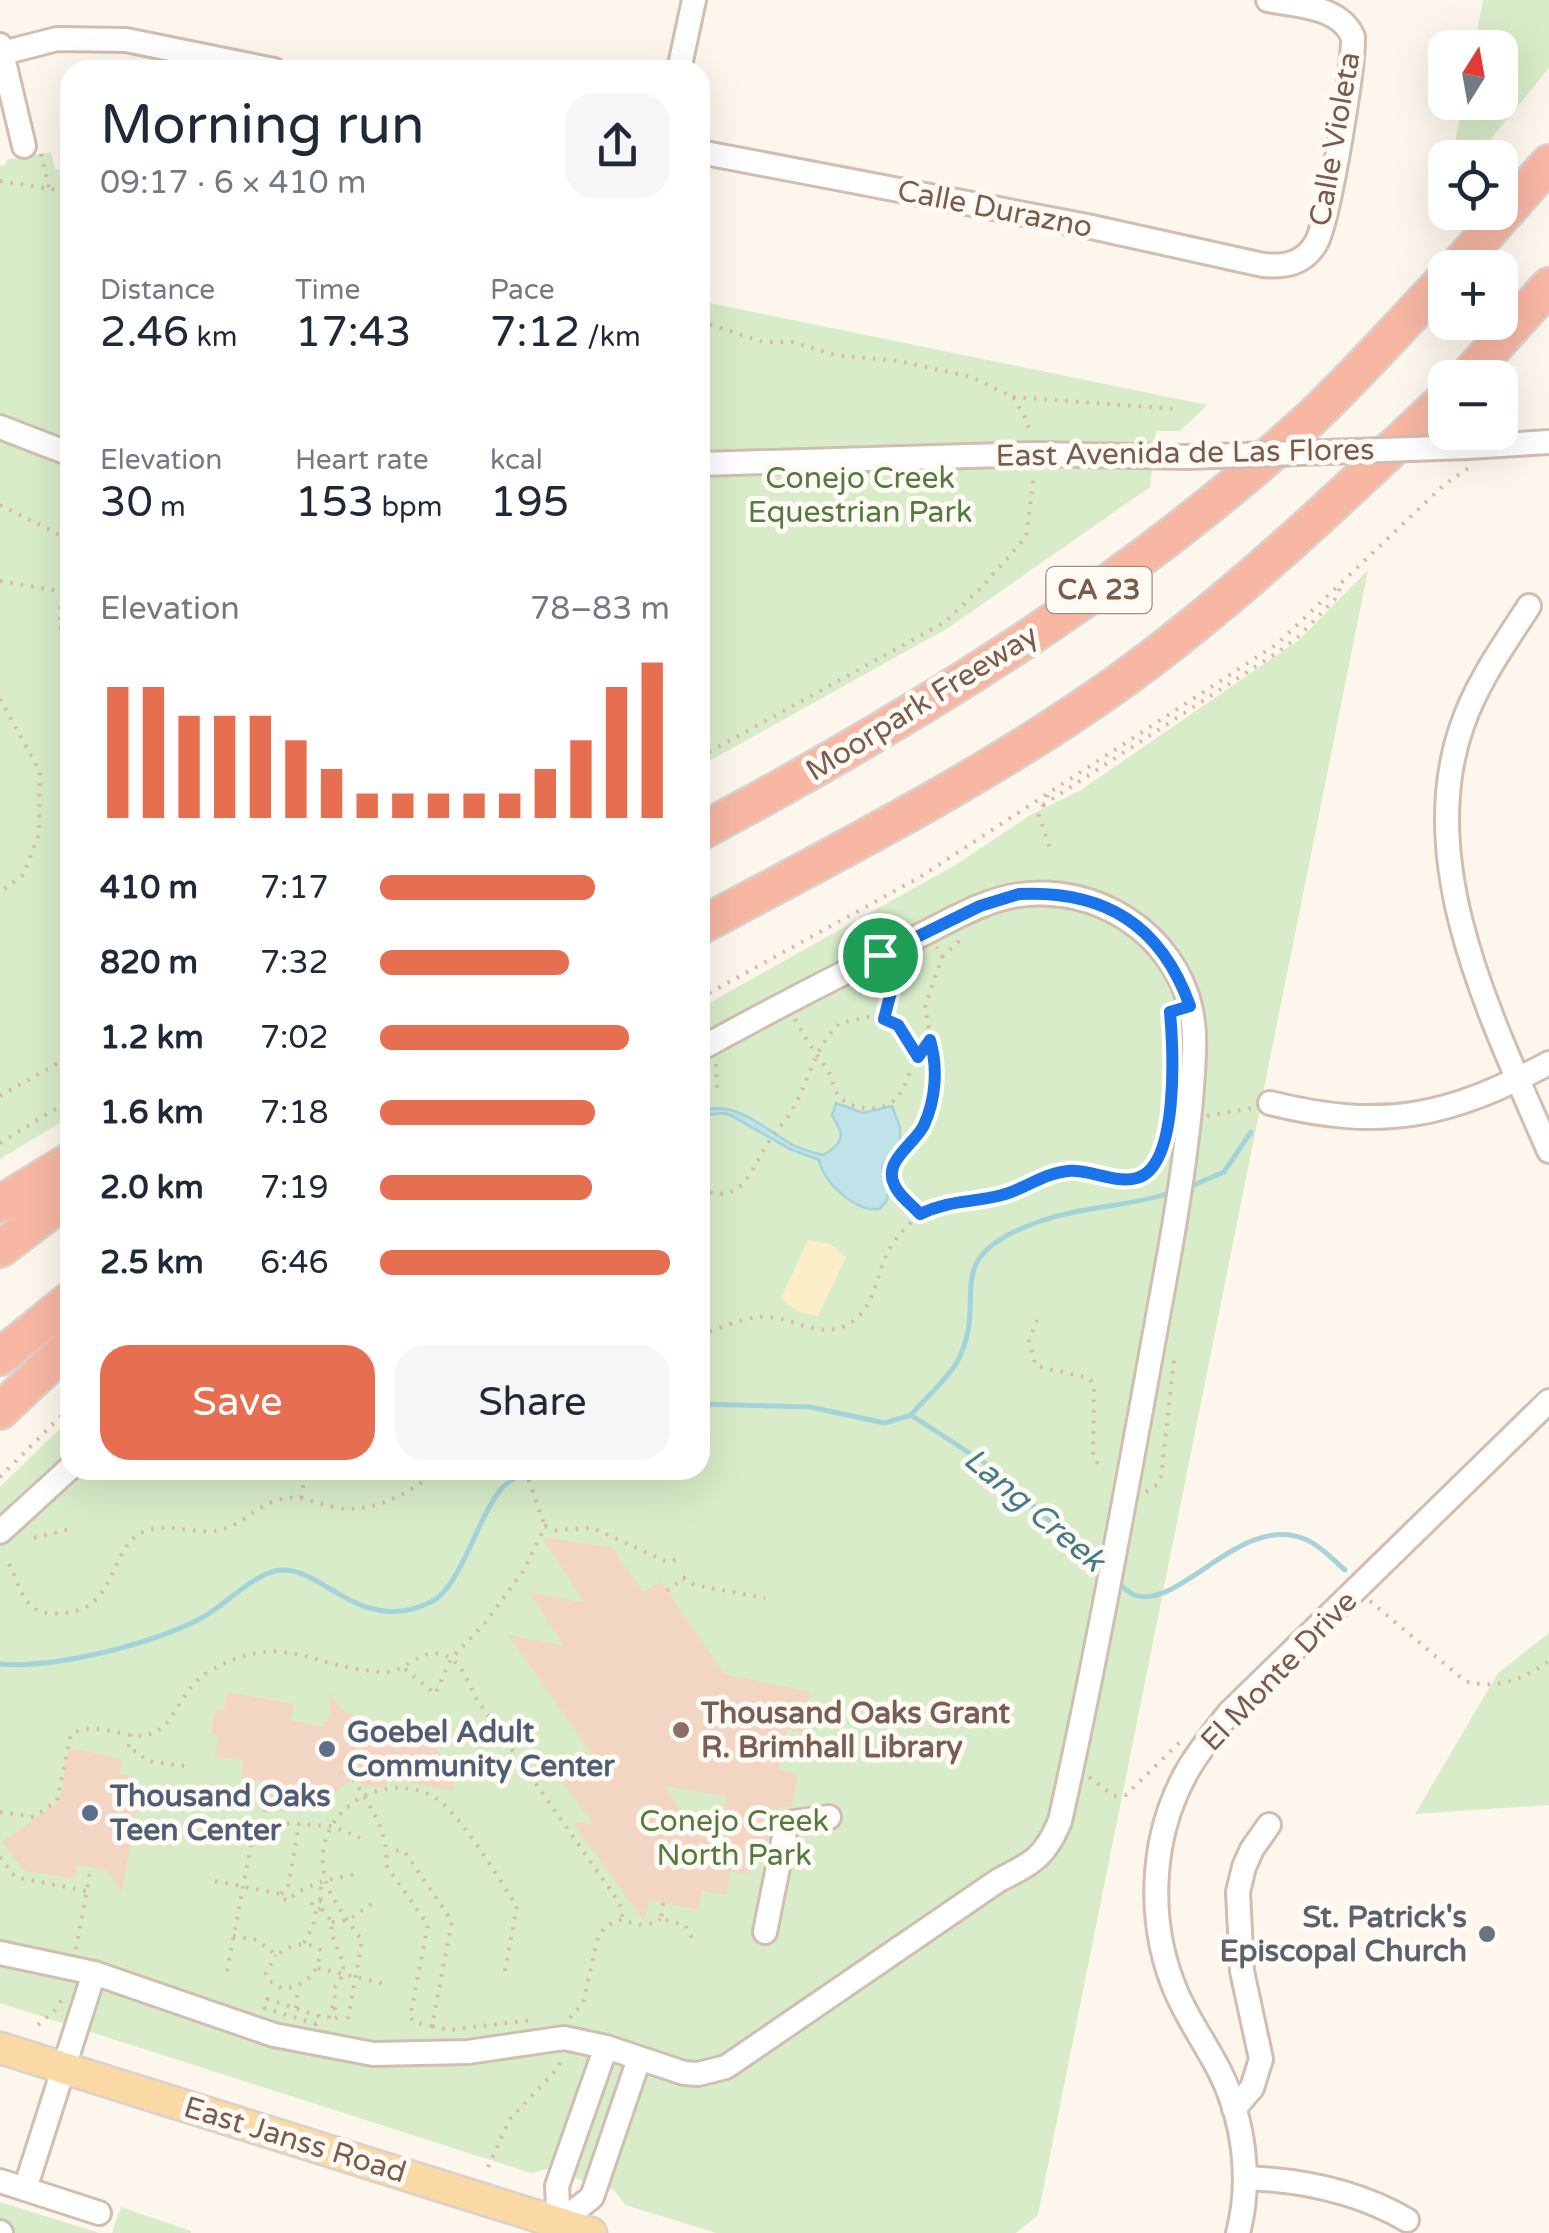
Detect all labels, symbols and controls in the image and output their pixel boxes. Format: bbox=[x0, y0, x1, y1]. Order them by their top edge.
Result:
north arrow bbox=[1428, 30, 1518, 120]
map controls bbox=[1428, 30, 1518, 450]
street label: Calle Violeta bbox=[1301, 49, 1369, 229]
text: Morning run bbox=[100, 93, 425, 159]
button: share bbox=[565, 93, 670, 198]
button: locate bbox=[1428, 140, 1518, 230]
text: 09:17 · 6 × 410 m bbox=[100, 164, 366, 202]
street label: Calle Durazno bbox=[894, 172, 1096, 246]
button: + bbox=[1428, 250, 1518, 340]
text: Distance bbox=[100, 273, 215, 307]
text: Time bbox=[295, 273, 360, 307]
text: Pace bbox=[490, 273, 554, 307]
text: 2.46 bbox=[100, 307, 189, 358]
text: 17:43 bbox=[295, 307, 411, 358]
text: 7:12 bbox=[490, 307, 580, 358]
text: km bbox=[189, 320, 237, 354]
text: /km bbox=[580, 320, 641, 354]
button: − bbox=[1428, 360, 1518, 450]
street label: East Avenida de Las Flores bbox=[995, 431, 1375, 475]
text: Elevation bbox=[100, 443, 222, 477]
text: Heart rate bbox=[295, 443, 429, 477]
text: kcal bbox=[490, 443, 543, 477]
park label: Conejo Creek Equestrian Park bbox=[748, 460, 972, 531]
text: 30 bbox=[100, 477, 153, 528]
text: 153 bbox=[295, 477, 374, 528]
text: 195 bbox=[490, 477, 569, 528]
text: m bbox=[153, 490, 186, 524]
text: bpm bbox=[374, 490, 442, 524]
road number: CA 23 bbox=[1046, 567, 1152, 613]
text: Elevation bbox=[100, 590, 240, 628]
text: 78–83 m bbox=[530, 590, 670, 628]
street label: Moorpark Freeway bbox=[799, 617, 1045, 789]
text: 410 m bbox=[100, 869, 198, 907]
text: 7:17 bbox=[260, 869, 329, 907]
pin bbox=[838, 913, 923, 998]
icon: arrive bbox=[853, 928, 908, 983]
text: 820 m bbox=[100, 944, 198, 982]
text: 7:32 bbox=[260, 944, 329, 982]
text: 1.2 km bbox=[100, 1019, 204, 1057]
text: 7:02 bbox=[260, 1019, 329, 1057]
text: 1.6 km bbox=[100, 1094, 204, 1132]
text: 7:18 bbox=[260, 1094, 329, 1132]
text: 2.0 km bbox=[100, 1169, 204, 1207]
text: 7:19 bbox=[260, 1169, 329, 1207]
text: 2.5 km bbox=[100, 1244, 204, 1282]
text: 6:46 bbox=[260, 1244, 329, 1282]
button: Save bbox=[100, 1345, 375, 1460]
button: Share bbox=[395, 1345, 670, 1460]
water label: Lang Creek bbox=[956, 1440, 1114, 1581]
street label: El Monte Drive bbox=[1193, 1583, 1365, 1759]
place label: Thousand Oaks Grant R. Brimhall Library bbox=[700, 1695, 1010, 1766]
place label: Goebel Adult Community Center bbox=[347, 1714, 615, 1785]
marker: Thousand Oaks Grant R. Brimhall Library bbox=[670, 1719, 692, 1741]
marker: Goebel Adult Community Center bbox=[316, 1738, 338, 1760]
place label: Thousand Oaks Teen Center bbox=[109, 1778, 331, 1849]
marker: Thousand Oaks Teen Center bbox=[79, 1802, 101, 1824]
park label: Conejo Creek North Park bbox=[639, 1803, 829, 1874]
place label: St. Patrick's Episcopal Church bbox=[1220, 1899, 1467, 1970]
marker: St. Patrick's Episcopal Church bbox=[1476, 1923, 1498, 1945]
street label: East Janss Road bbox=[179, 2089, 411, 2191]

